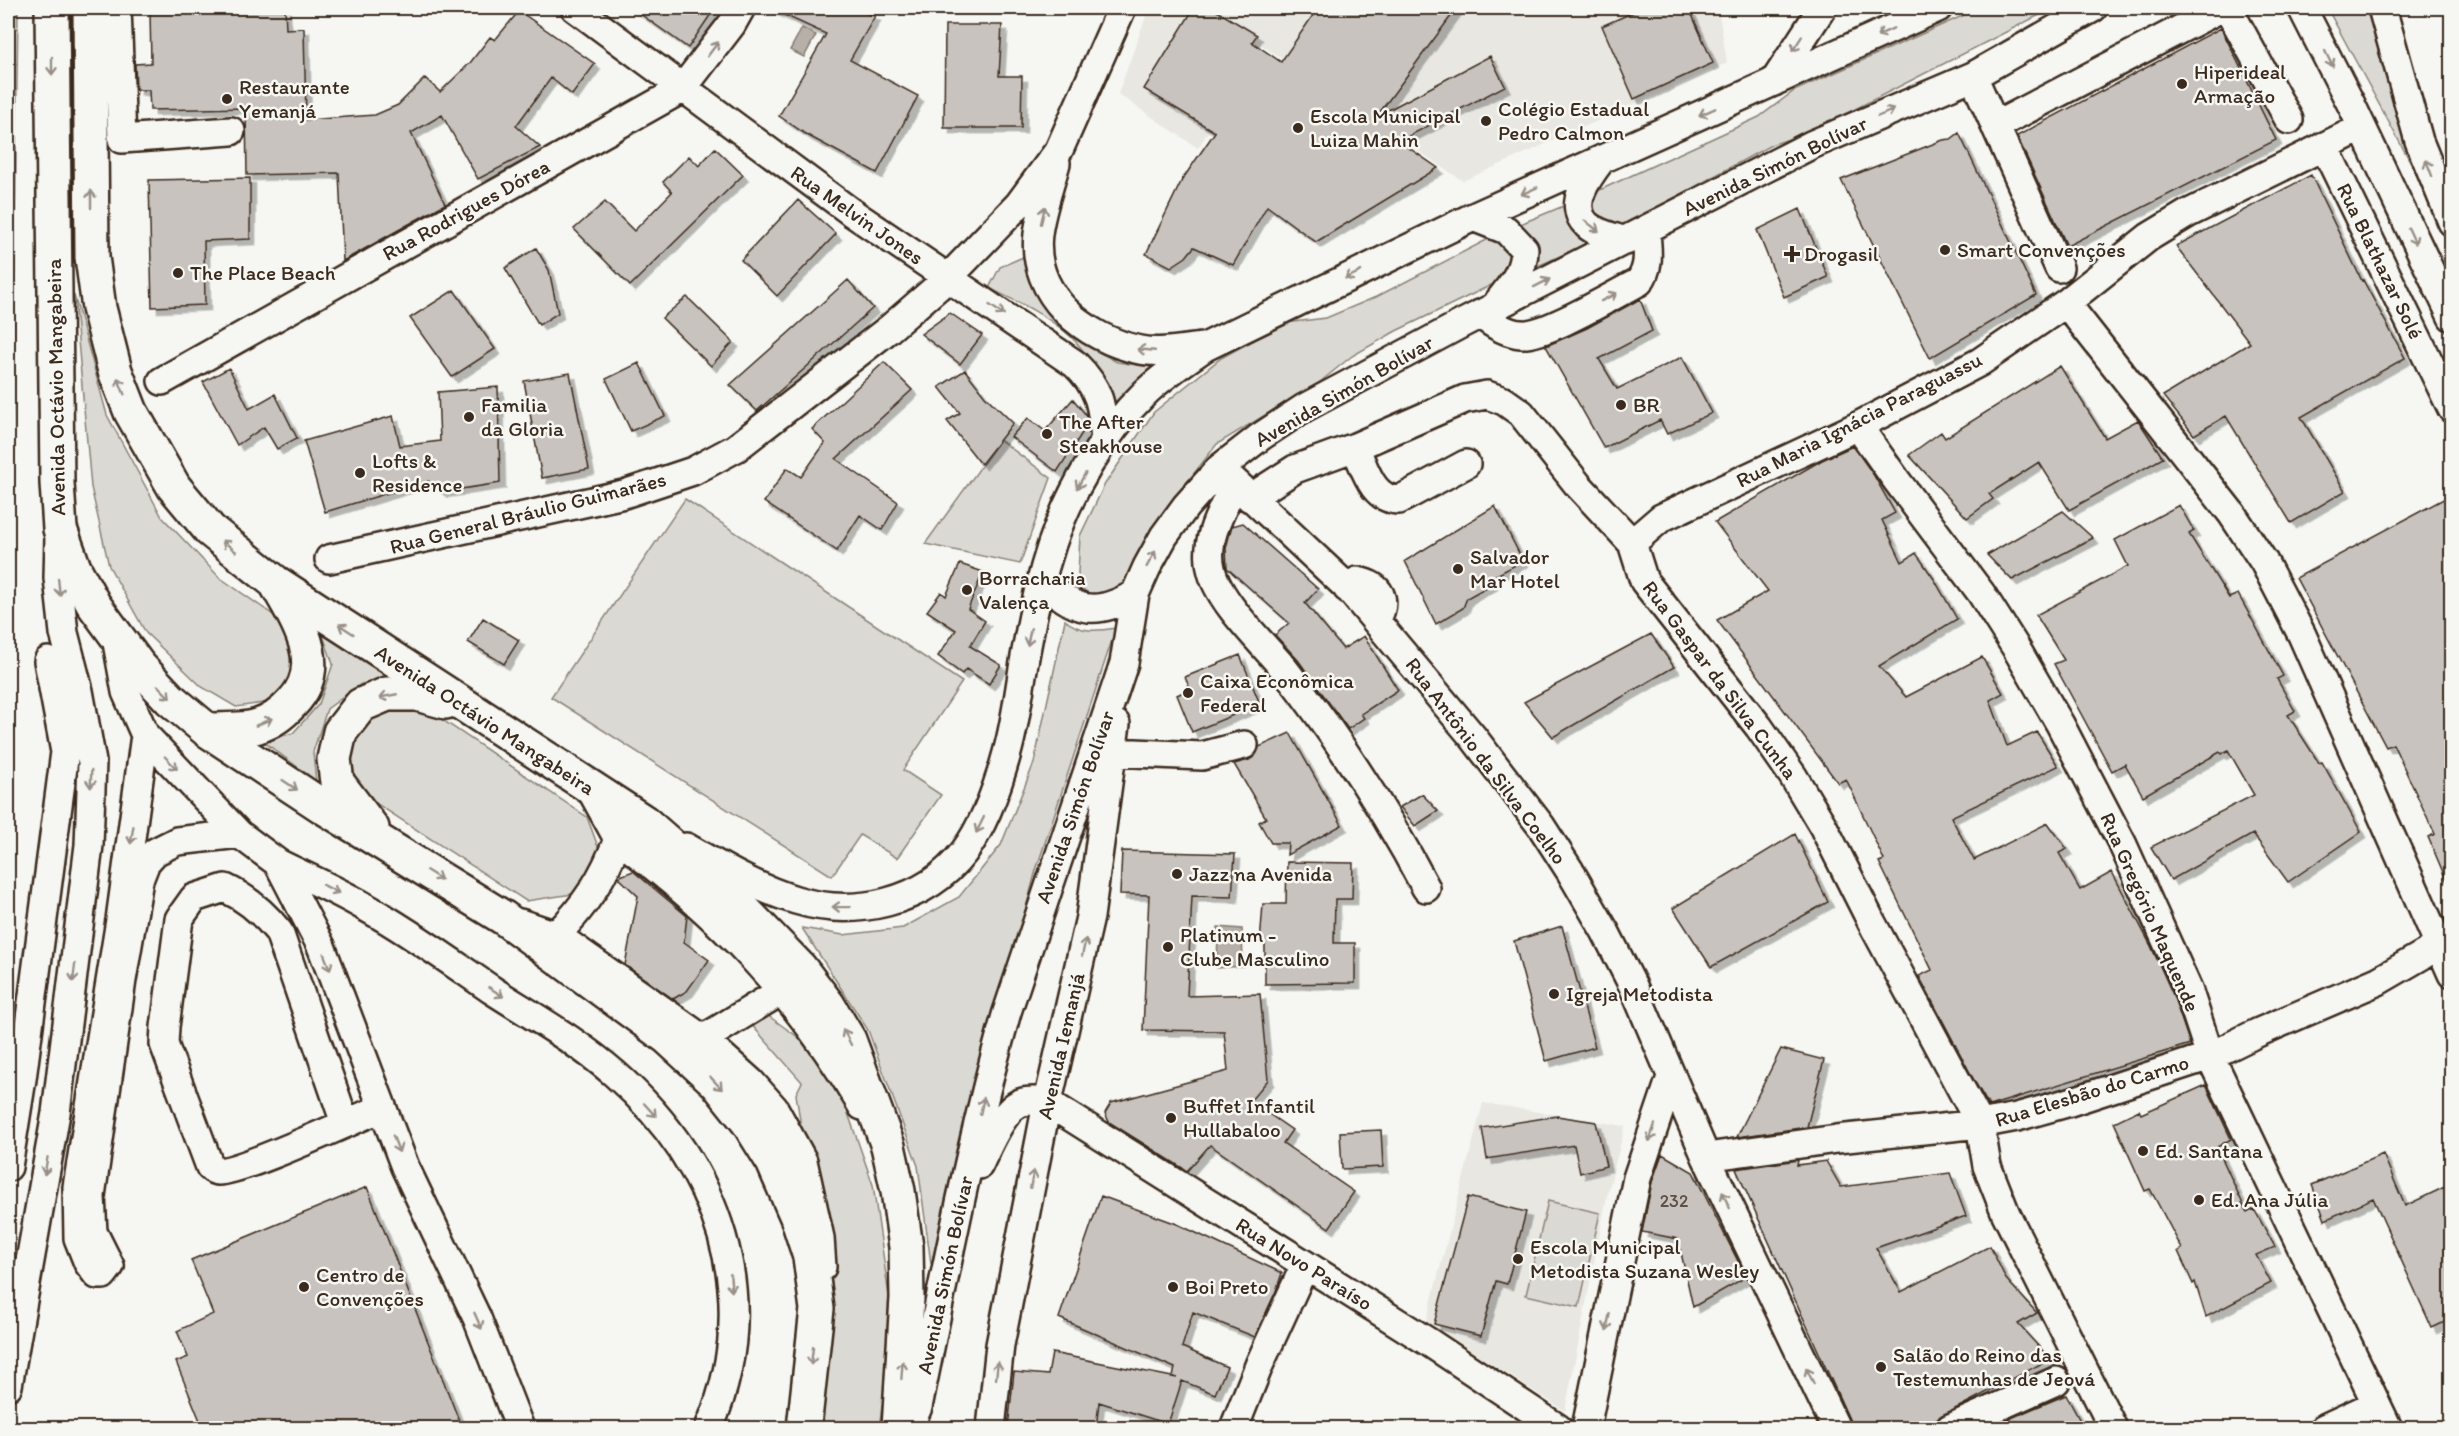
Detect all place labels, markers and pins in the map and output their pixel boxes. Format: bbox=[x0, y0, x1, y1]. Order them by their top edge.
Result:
place label: Hiperideal Armação bbox=[2194, 59, 2286, 108]
place label: Restaurante Yemanjá bbox=[239, 74, 350, 123]
marker: Hiperideal Armação bbox=[2175, 77, 2189, 91]
marker: Restaurante Yemanjá bbox=[220, 92, 234, 106]
place label: Colégio Estadual Pedro Calmon bbox=[1498, 96, 1649, 145]
place label: Escola Municipal Luiza Mahin bbox=[1310, 103, 1461, 152]
marker: Colégio Estadual Pedro Calmon bbox=[1479, 114, 1493, 128]
marker: Escola Municipal Luiza Mahin bbox=[1291, 121, 1305, 135]
place label: Smart Convenções bbox=[1957, 237, 2126, 262]
place label: Drogasil bbox=[1804, 241, 1879, 266]
marker: Smart Convenções bbox=[1938, 243, 1952, 257]
marker: Drogasil bbox=[1785, 247, 1799, 261]
place label: The Place Beach bbox=[190, 260, 336, 285]
marker: The Place Beach bbox=[171, 266, 185, 280]
place label: Familia da Gloria bbox=[481, 392, 564, 441]
place label: BR bbox=[1633, 392, 1660, 417]
marker: BR bbox=[1614, 398, 1628, 412]
place label: The After Steakhouse bbox=[1059, 409, 1163, 458]
marker: Familia da Gloria bbox=[462, 410, 476, 424]
marker: The After Steakhouse bbox=[1040, 427, 1054, 441]
place label: Lofts & Residence bbox=[372, 448, 462, 497]
marker: Lofts & Residence bbox=[353, 466, 367, 480]
place label: Salvador Mar Hotel bbox=[1470, 544, 1560, 593]
marker: Salvador Mar Hotel bbox=[1451, 562, 1465, 576]
place label: Borracharia Valença bbox=[979, 565, 1086, 614]
marker: Borracharia Valença bbox=[960, 583, 974, 597]
place label: Caixa Econômica Federal bbox=[1200, 668, 1354, 717]
marker: Caixa Econômica Federal bbox=[1181, 686, 1195, 700]
place label: Jazz na Avenida bbox=[1189, 861, 1332, 886]
marker: Jazz na Avenida bbox=[1170, 867, 1184, 881]
place label: Platinum - Clube Masculino bbox=[1180, 922, 1329, 971]
marker: Platinum - Clube Masculino bbox=[1161, 940, 1175, 954]
place label: Igreja Metodista bbox=[1566, 981, 1713, 1006]
marker: Igreja Metodista bbox=[1547, 987, 1561, 1001]
place label: Buffet Infantil Hullabaloo bbox=[1183, 1093, 1315, 1142]
marker: Buffet Infantil Hullabaloo bbox=[1164, 1111, 1178, 1125]
place label: Ed. Santana bbox=[2155, 1138, 2263, 1163]
marker: Ed. Santana bbox=[2136, 1144, 2150, 1158]
place label: Ed. Ana Júlia bbox=[2211, 1187, 2328, 1212]
marker: Ed. Ana Júlia bbox=[2192, 1193, 2206, 1207]
place label: Escola Municipal Metodista Suzana Wesley bbox=[1530, 1234, 1759, 1283]
marker: Escola Municipal Metodista Suzana Wesley bbox=[1511, 1252, 1525, 1266]
place label: Centro de Convenções bbox=[316, 1262, 424, 1311]
place label: Boi Preto bbox=[1185, 1274, 1268, 1299]
marker: Centro de Convenções bbox=[297, 1280, 311, 1294]
marker: Boi Preto bbox=[1166, 1280, 1180, 1294]
place label: Salão do Reino das Testemunhas de Jeová bbox=[1893, 1342, 2095, 1391]
marker: Salão do Reino das Testemunhas de Jeová bbox=[1874, 1360, 1888, 1374]

